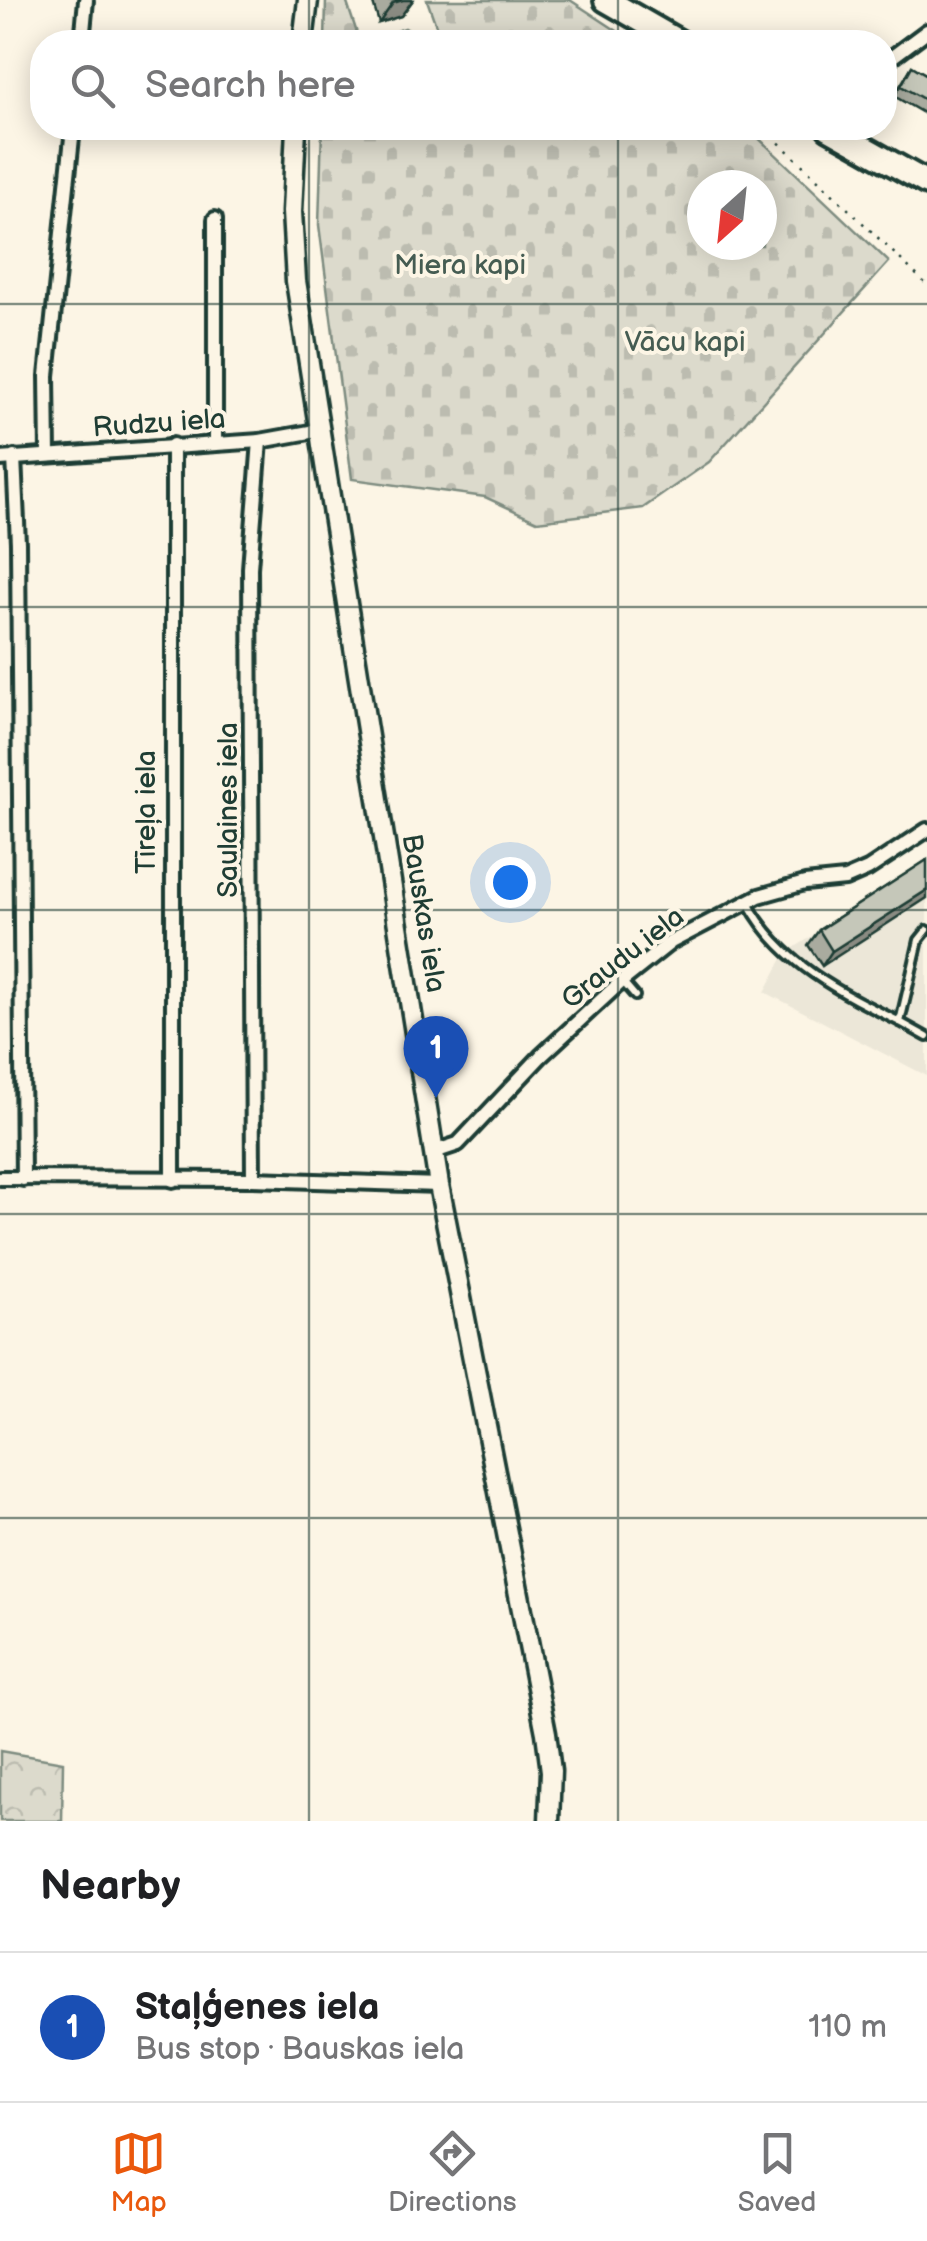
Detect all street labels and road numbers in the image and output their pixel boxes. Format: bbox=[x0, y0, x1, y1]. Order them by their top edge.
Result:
street label: Rudzu iela bbox=[92, 402, 227, 445]
street label: Saulaines iela bbox=[212, 722, 245, 898]
street label: Tīreļa iela bbox=[130, 750, 163, 874]
street label: Bauskas iela bbox=[395, 832, 452, 995]
street label: Graudu iela bbox=[555, 900, 691, 1016]

